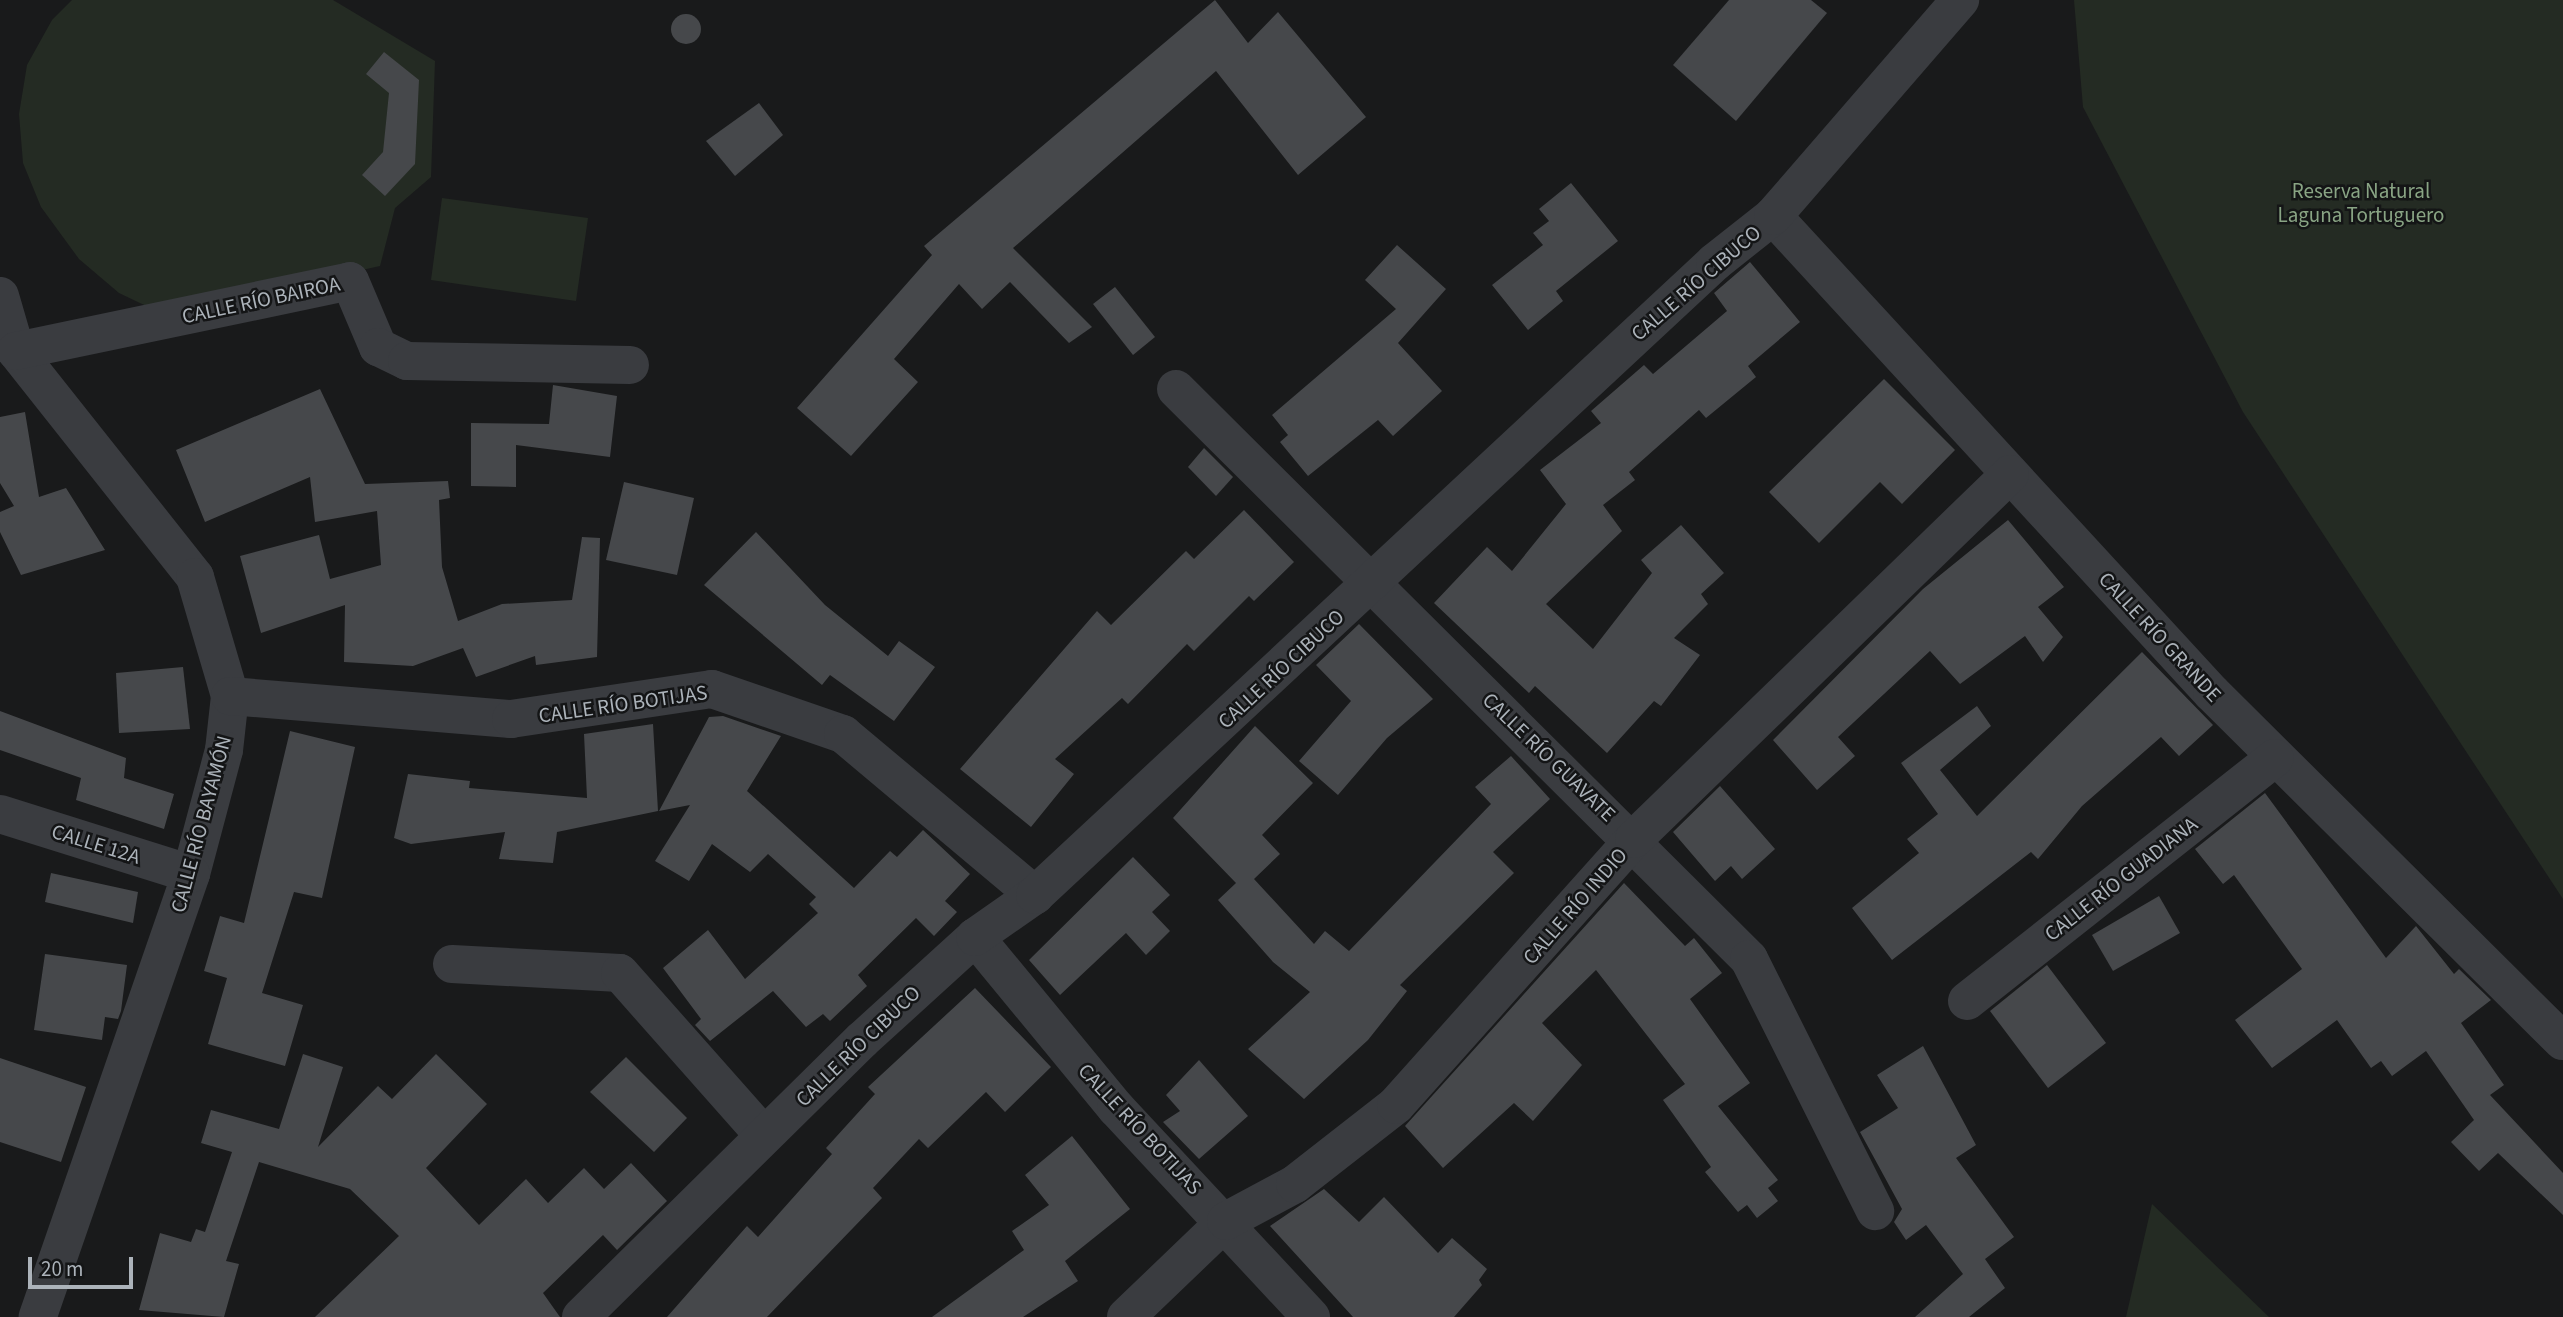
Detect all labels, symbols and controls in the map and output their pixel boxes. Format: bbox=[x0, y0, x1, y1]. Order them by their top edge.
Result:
park label: Reserva Natural Laguna Tortuguero bbox=[2277, 178, 2445, 228]
street label: CALLE RÍO CIBUCO bbox=[1626, 220, 1766, 346]
street label: CALLE RÍO BAIROA bbox=[180, 271, 342, 329]
street label: CALLE RÍO GRANDE bbox=[2093, 567, 2227, 707]
street label: CALLE RÍO CIBUCO bbox=[1213, 604, 1349, 734]
street label: CALLE RÍO BOTIJAS bbox=[537, 680, 709, 728]
street label: CALLE RÍO GUAVATE bbox=[1477, 687, 1621, 827]
street label: CALLE RÍO BAYAMÓN bbox=[165, 733, 237, 915]
street label: CALLE RÍO GUADIANA bbox=[2040, 811, 2202, 947]
street label: CALLE 12A bbox=[49, 819, 143, 869]
street label: CALLE RÍO INDIO bbox=[1518, 843, 1632, 969]
street label: CALLE RÍO CIBUCO bbox=[790, 980, 926, 1112]
street label: CALLE RÍO BOTIJAS bbox=[1073, 1058, 1207, 1200]
scale bar bbox=[32, 1244, 136, 1288]
text: 20 m bbox=[41, 1254, 83, 1284]

